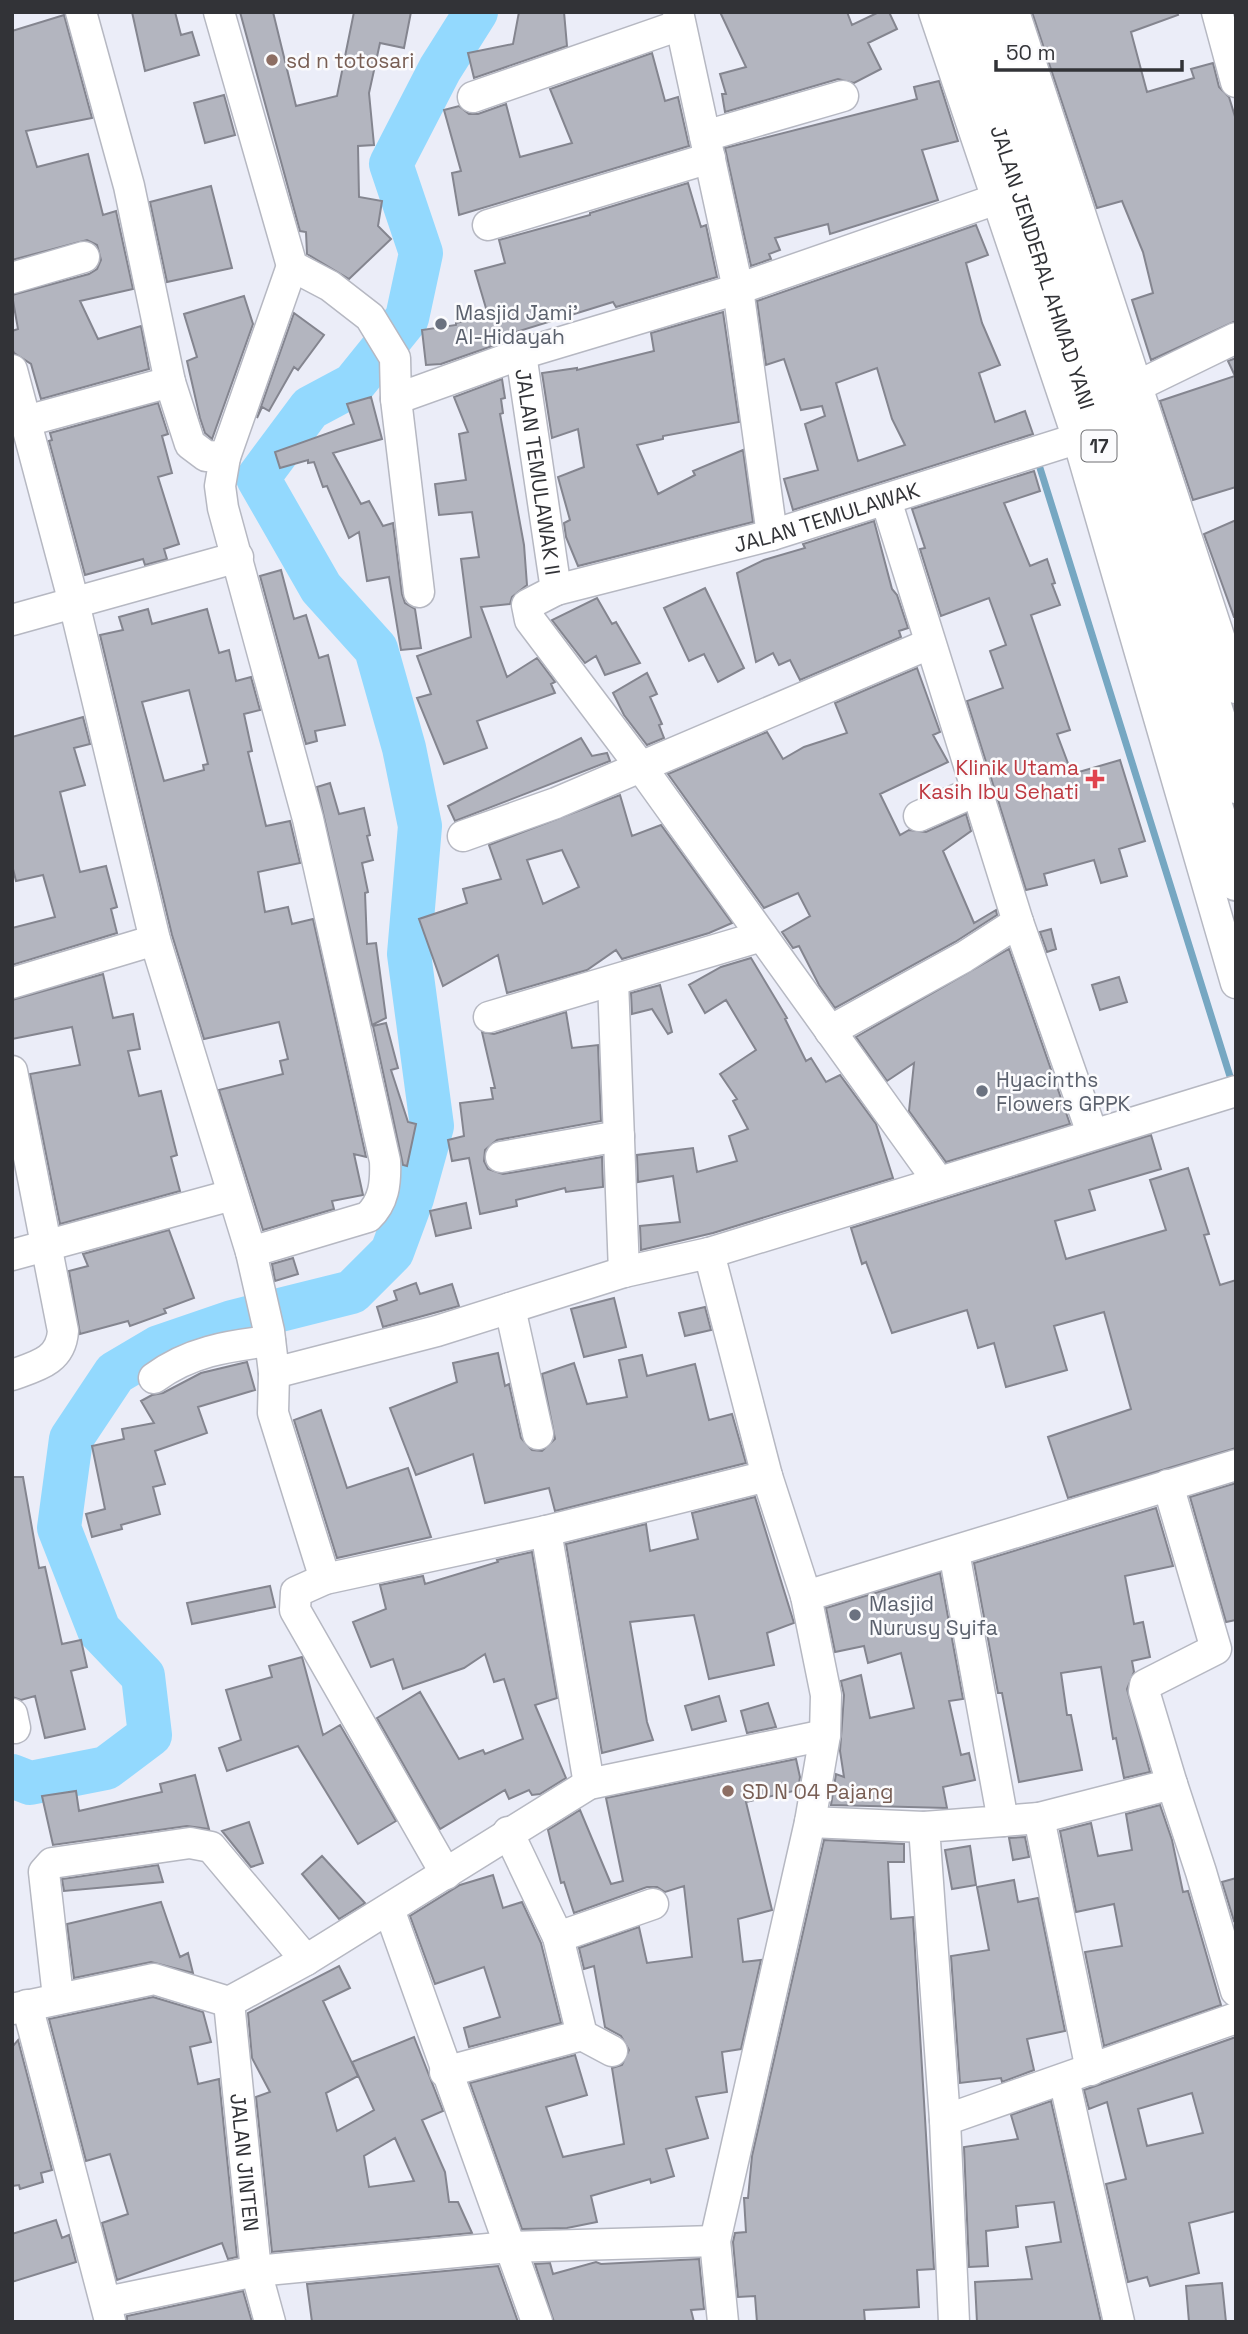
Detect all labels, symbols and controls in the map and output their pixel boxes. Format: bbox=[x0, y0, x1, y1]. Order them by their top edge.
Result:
scale bar bbox=[996, 28, 1182, 72]
text: 50 m bbox=[1006, 39, 1056, 66]
place label: sd n totosari bbox=[286, 47, 415, 74]
marker: sd n totosari bbox=[264, 52, 280, 68]
street label: JALAN JENDERAL AHMAD YANI bbox=[985, 122, 1101, 413]
place label: Masjid Jami' Al-Hidayah bbox=[455, 299, 578, 350]
marker: Masjid Jami' Al-Hidayah bbox=[433, 316, 449, 332]
street label: JALAN TEMULAWAK II bbox=[510, 367, 567, 577]
road number: 17 bbox=[1082, 430, 1116, 462]
street label: JALAN TEMULAWAK bbox=[731, 476, 923, 558]
place label: Klinik Utama Kasih Ibu Sehati bbox=[918, 754, 1079, 805]
marker: Klinik Utama Kasih Ibu Sehati bbox=[1085, 769, 1105, 789]
place label: Hyacinths Flowers GPPK bbox=[996, 1066, 1131, 1117]
marker: Hyacinths Flowers GPPK bbox=[974, 1083, 990, 1099]
place label: Masjid Nurusy Syifa bbox=[869, 1590, 998, 1641]
marker: Masjid Nurusy Syifa bbox=[847, 1607, 863, 1623]
place label: SD N 04 Pajang bbox=[742, 1778, 894, 1805]
marker: SD N 04 Pajang bbox=[720, 1783, 736, 1799]
street label: JALAN JINTEN bbox=[225, 2092, 265, 2233]

